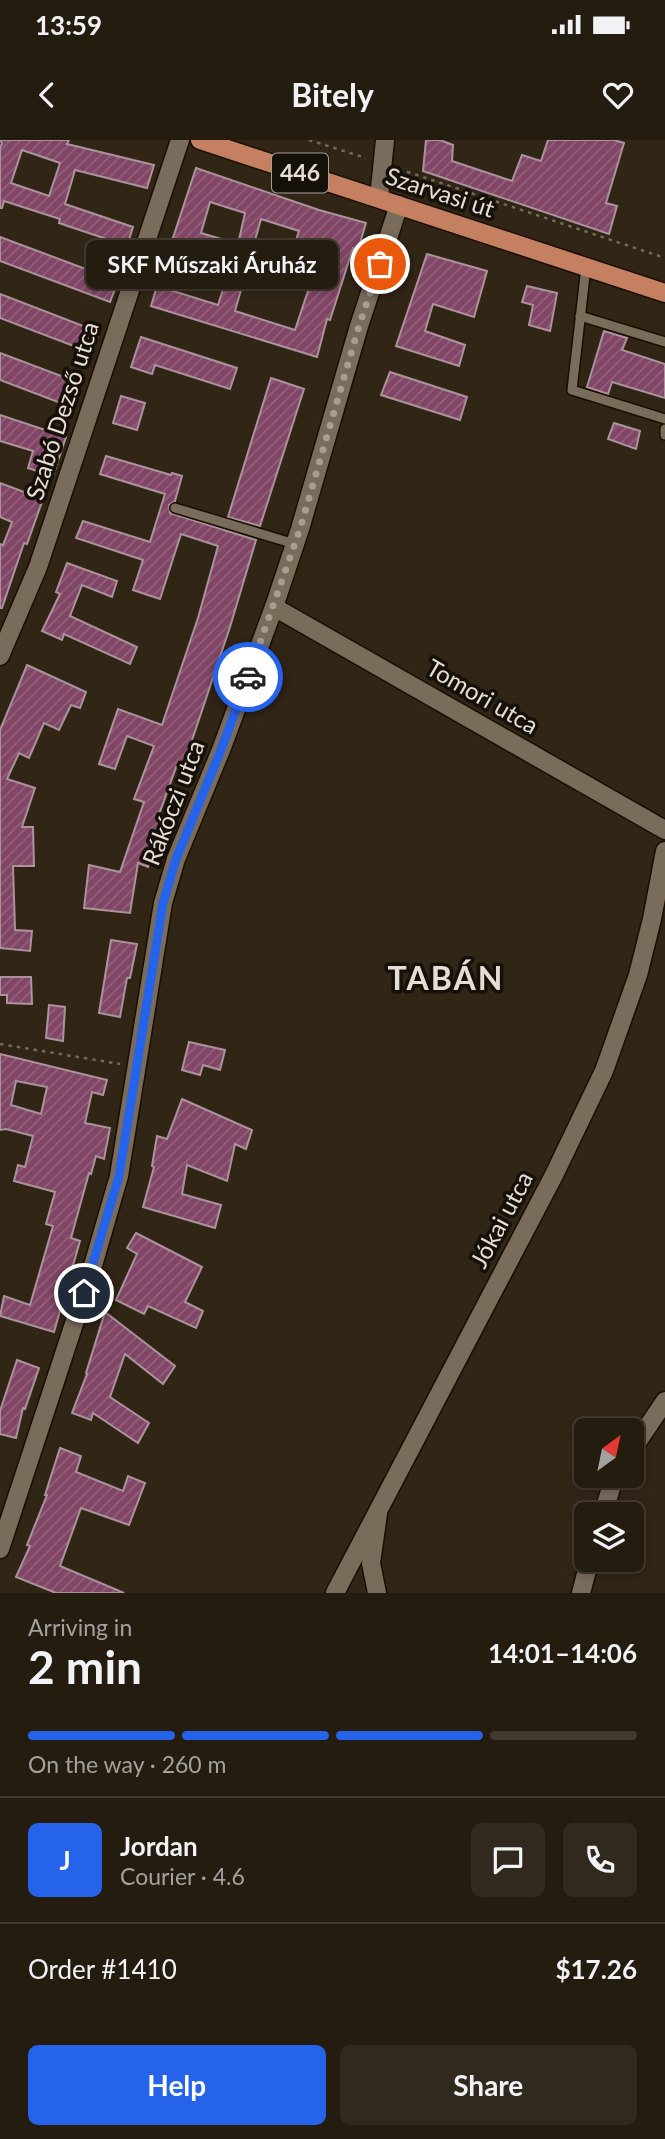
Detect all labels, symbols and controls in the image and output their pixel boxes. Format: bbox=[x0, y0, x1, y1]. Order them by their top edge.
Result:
text: 13:59 bbox=[35, 9, 102, 41]
text: Bitely bbox=[291, 75, 374, 114]
icon: back bbox=[28, 76, 66, 114]
icon: heart bbox=[599, 76, 637, 114]
road number: 446 bbox=[272, 154, 328, 192]
street label: Szarvasi út bbox=[383, 160, 499, 223]
pin bbox=[350, 234, 410, 294]
callout: SKF Műszaki Áruház bbox=[86, 240, 338, 288]
icon: bag bbox=[361, 245, 399, 283]
text: SKF Műszaki Áruház bbox=[108, 250, 316, 278]
street label: Szabó Dezső utca bbox=[19, 318, 104, 503]
courier bbox=[213, 642, 283, 712]
street label: Tomori utca bbox=[422, 652, 544, 739]
icon: car bbox=[229, 658, 267, 696]
street label: Rákóczi utca bbox=[136, 736, 210, 869]
district label: TABÁN bbox=[388, 958, 504, 997]
street label: Jókai utca bbox=[463, 1166, 538, 1272]
pin bbox=[54, 1263, 114, 1323]
icon: home bbox=[65, 1274, 103, 1312]
north arrow bbox=[574, 1418, 644, 1488]
map controls bbox=[574, 1418, 644, 1572]
button: layers bbox=[574, 1502, 644, 1572]
text: Arriving in bbox=[28, 1613, 132, 1641]
text: 14:01–14:06 bbox=[488, 1637, 637, 1669]
text: 2 min bbox=[28, 1639, 142, 1694]
text: On the way · 260 m bbox=[28, 1750, 227, 1778]
button: chat bbox=[471, 1823, 545, 1897]
button: phone bbox=[563, 1823, 637, 1897]
text: Jordan bbox=[120, 1830, 198, 1862]
text: J bbox=[59, 1844, 71, 1876]
text: Courier · 4.6 bbox=[120, 1862, 245, 1890]
text: Order #1410 bbox=[28, 1953, 177, 1985]
text: $17.26 bbox=[555, 1953, 637, 1985]
button: Help bbox=[28, 2045, 326, 2125]
button: Share bbox=[340, 2045, 637, 2125]

